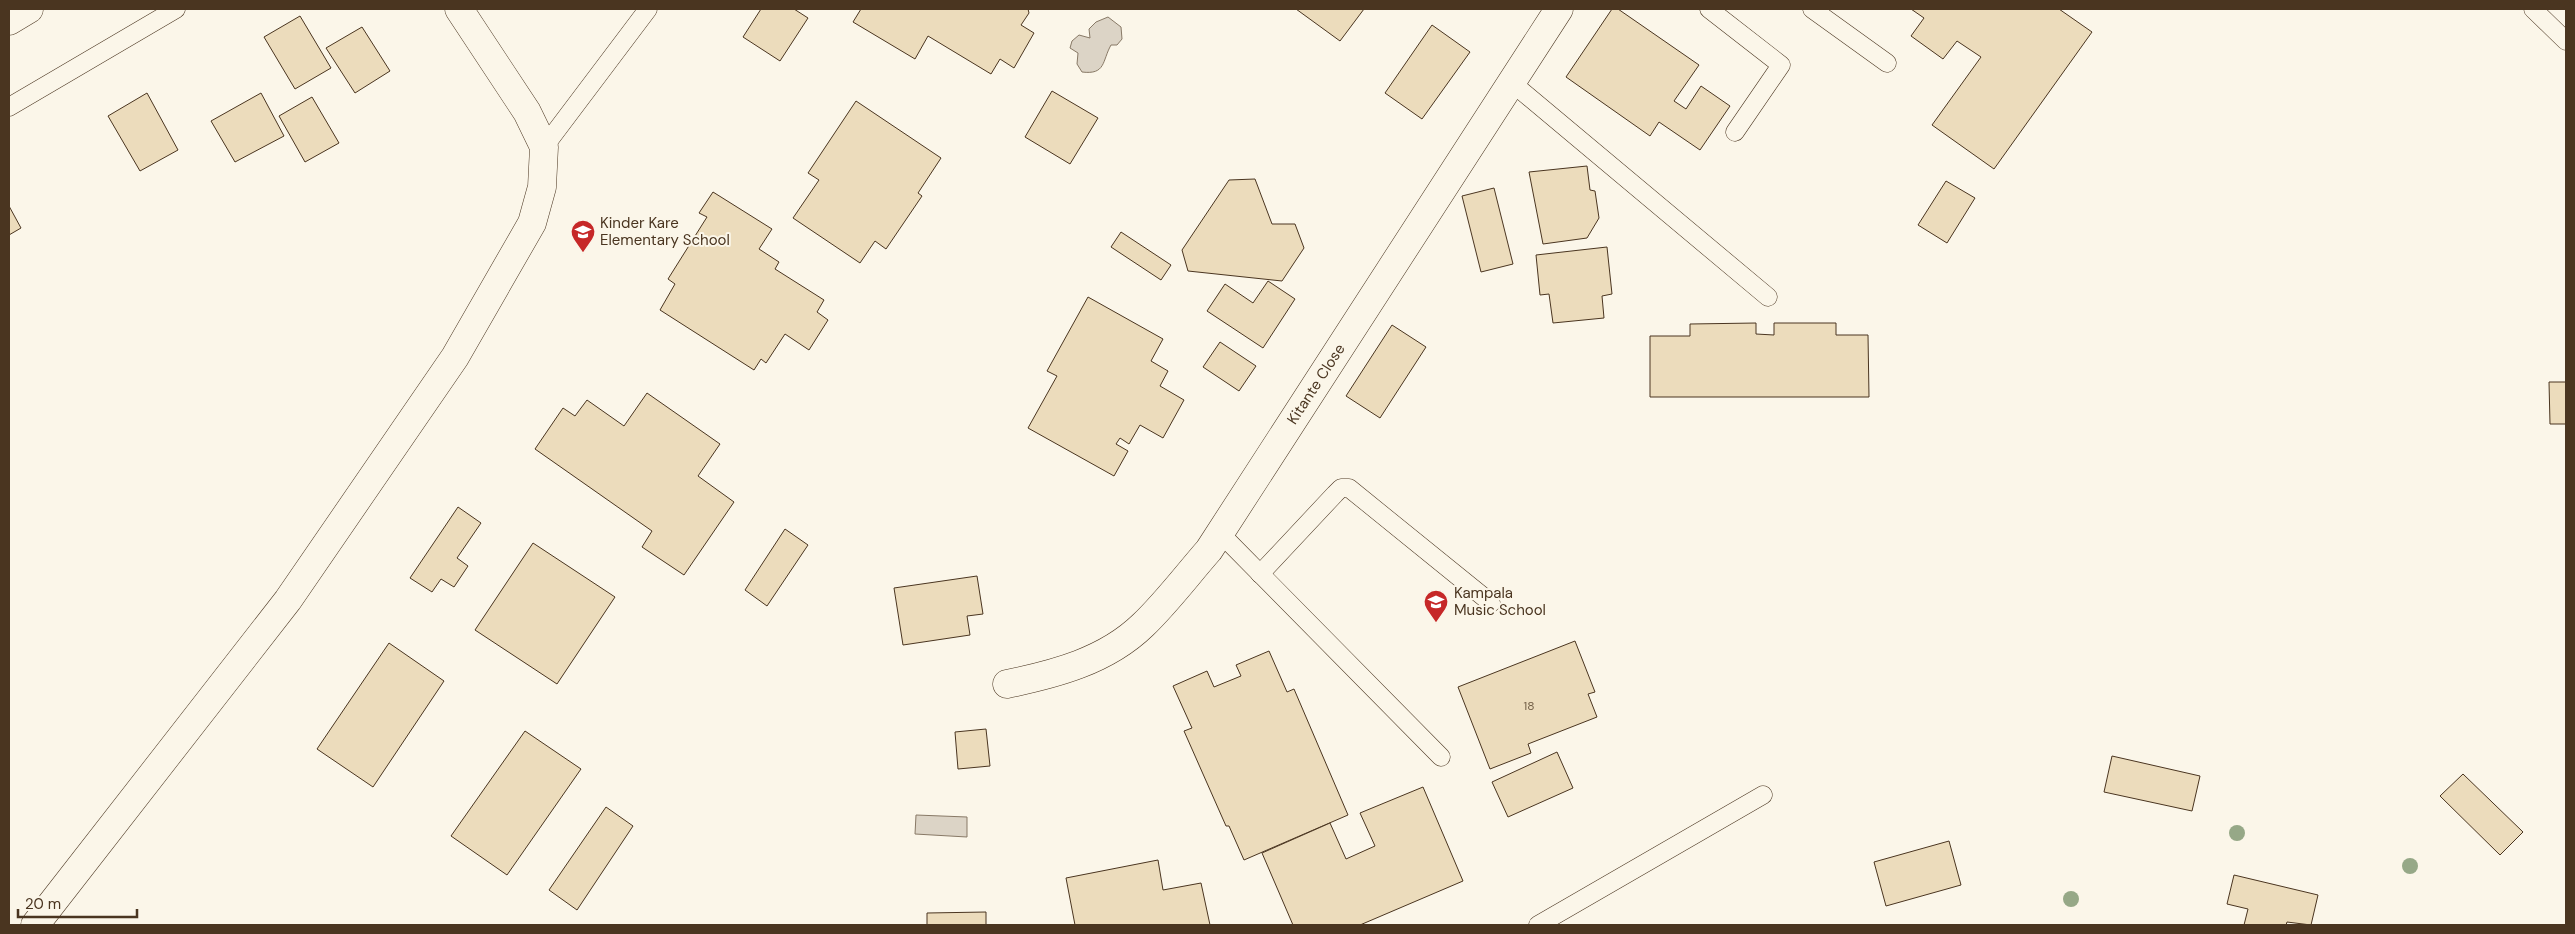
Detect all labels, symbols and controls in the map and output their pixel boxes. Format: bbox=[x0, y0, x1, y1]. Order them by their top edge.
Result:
place label: Kinder Kare Elementary School bbox=[600, 213, 730, 250]
school or university icon: Kinder Kare Elementary School bbox=[570, 219, 596, 253]
street label: Kitante Close bbox=[1282, 340, 1350, 428]
place label: Kampala Music School bbox=[1454, 583, 1546, 620]
school or university icon: Kampala Music School bbox=[1423, 589, 1449, 623]
house number: 18 bbox=[1523, 698, 1535, 714]
scale bar bbox=[18, 886, 136, 918]
text: 20 m bbox=[25, 894, 61, 914]

